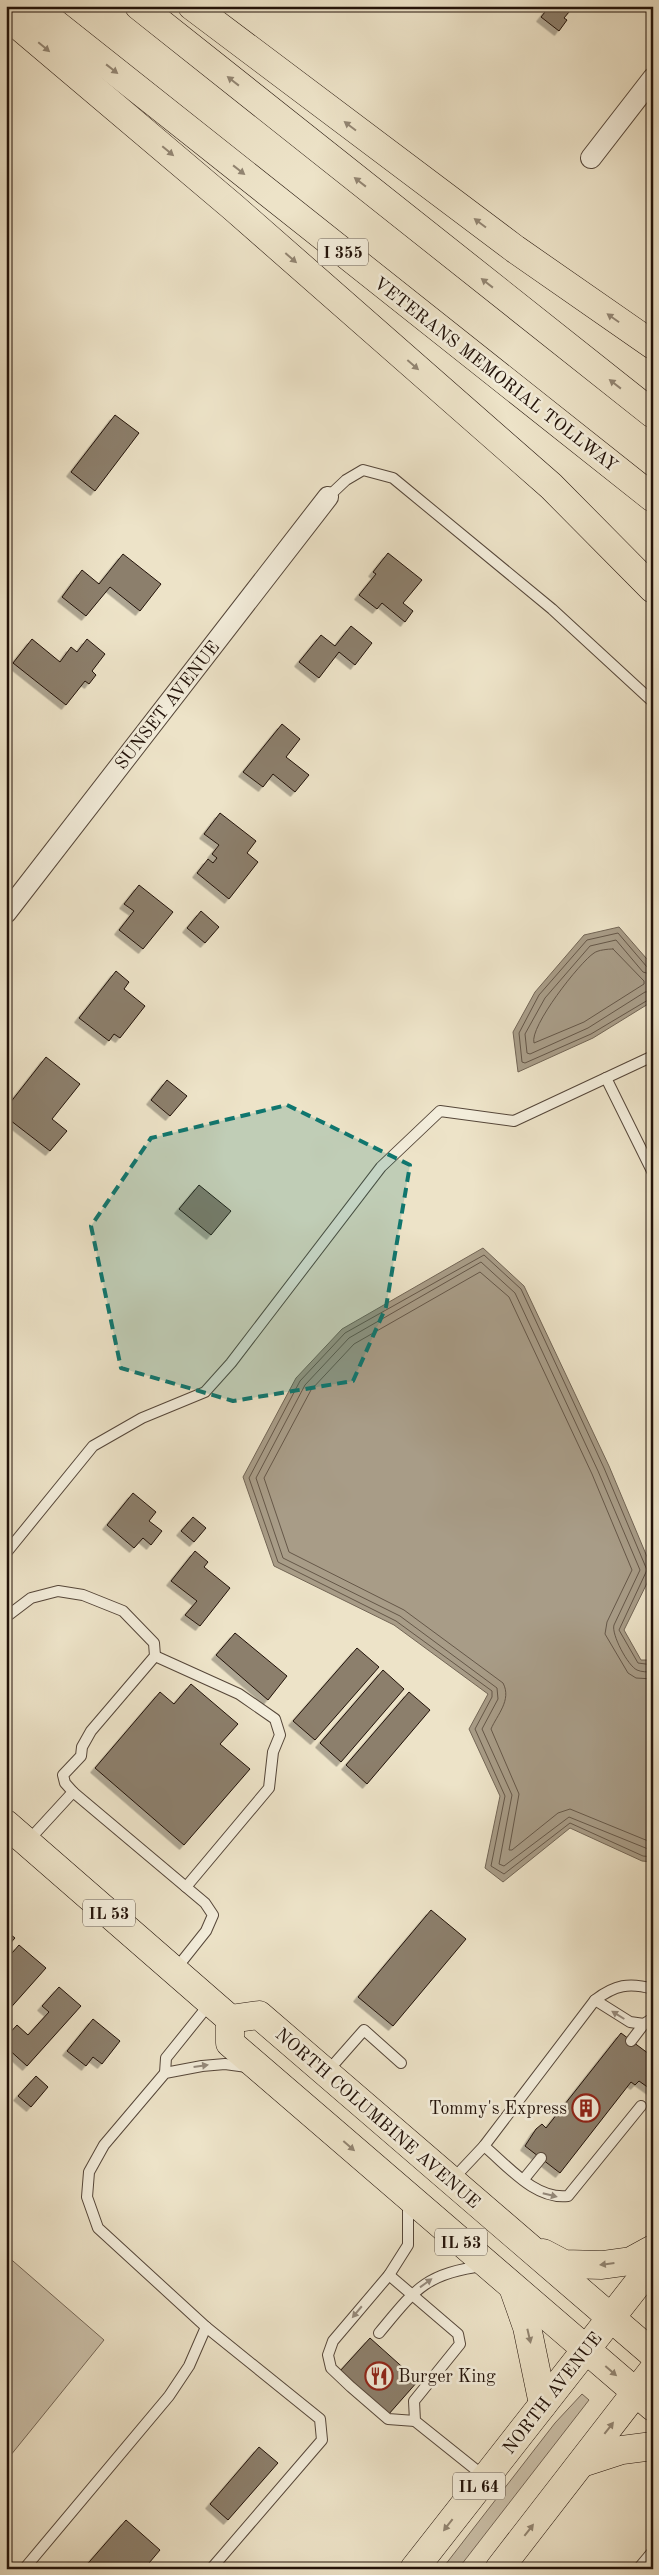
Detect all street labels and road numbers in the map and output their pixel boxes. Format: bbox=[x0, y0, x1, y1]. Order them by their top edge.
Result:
road number: I 355 bbox=[318, 238, 368, 266]
street label: VETERANS MEMORIAL TOLLWAY bbox=[370, 274, 621, 476]
street label: SUNSET AVENUE bbox=[112, 638, 223, 773]
road number: IL 53 bbox=[83, 1900, 135, 1926]
street label: NORTH COLUMBINE AVENUE bbox=[272, 2025, 483, 2212]
road number: IL 53 bbox=[435, 2228, 487, 2256]
street label: NORTH AVENUE bbox=[500, 2329, 606, 2458]
road number: IL 64 bbox=[453, 2472, 505, 2500]

